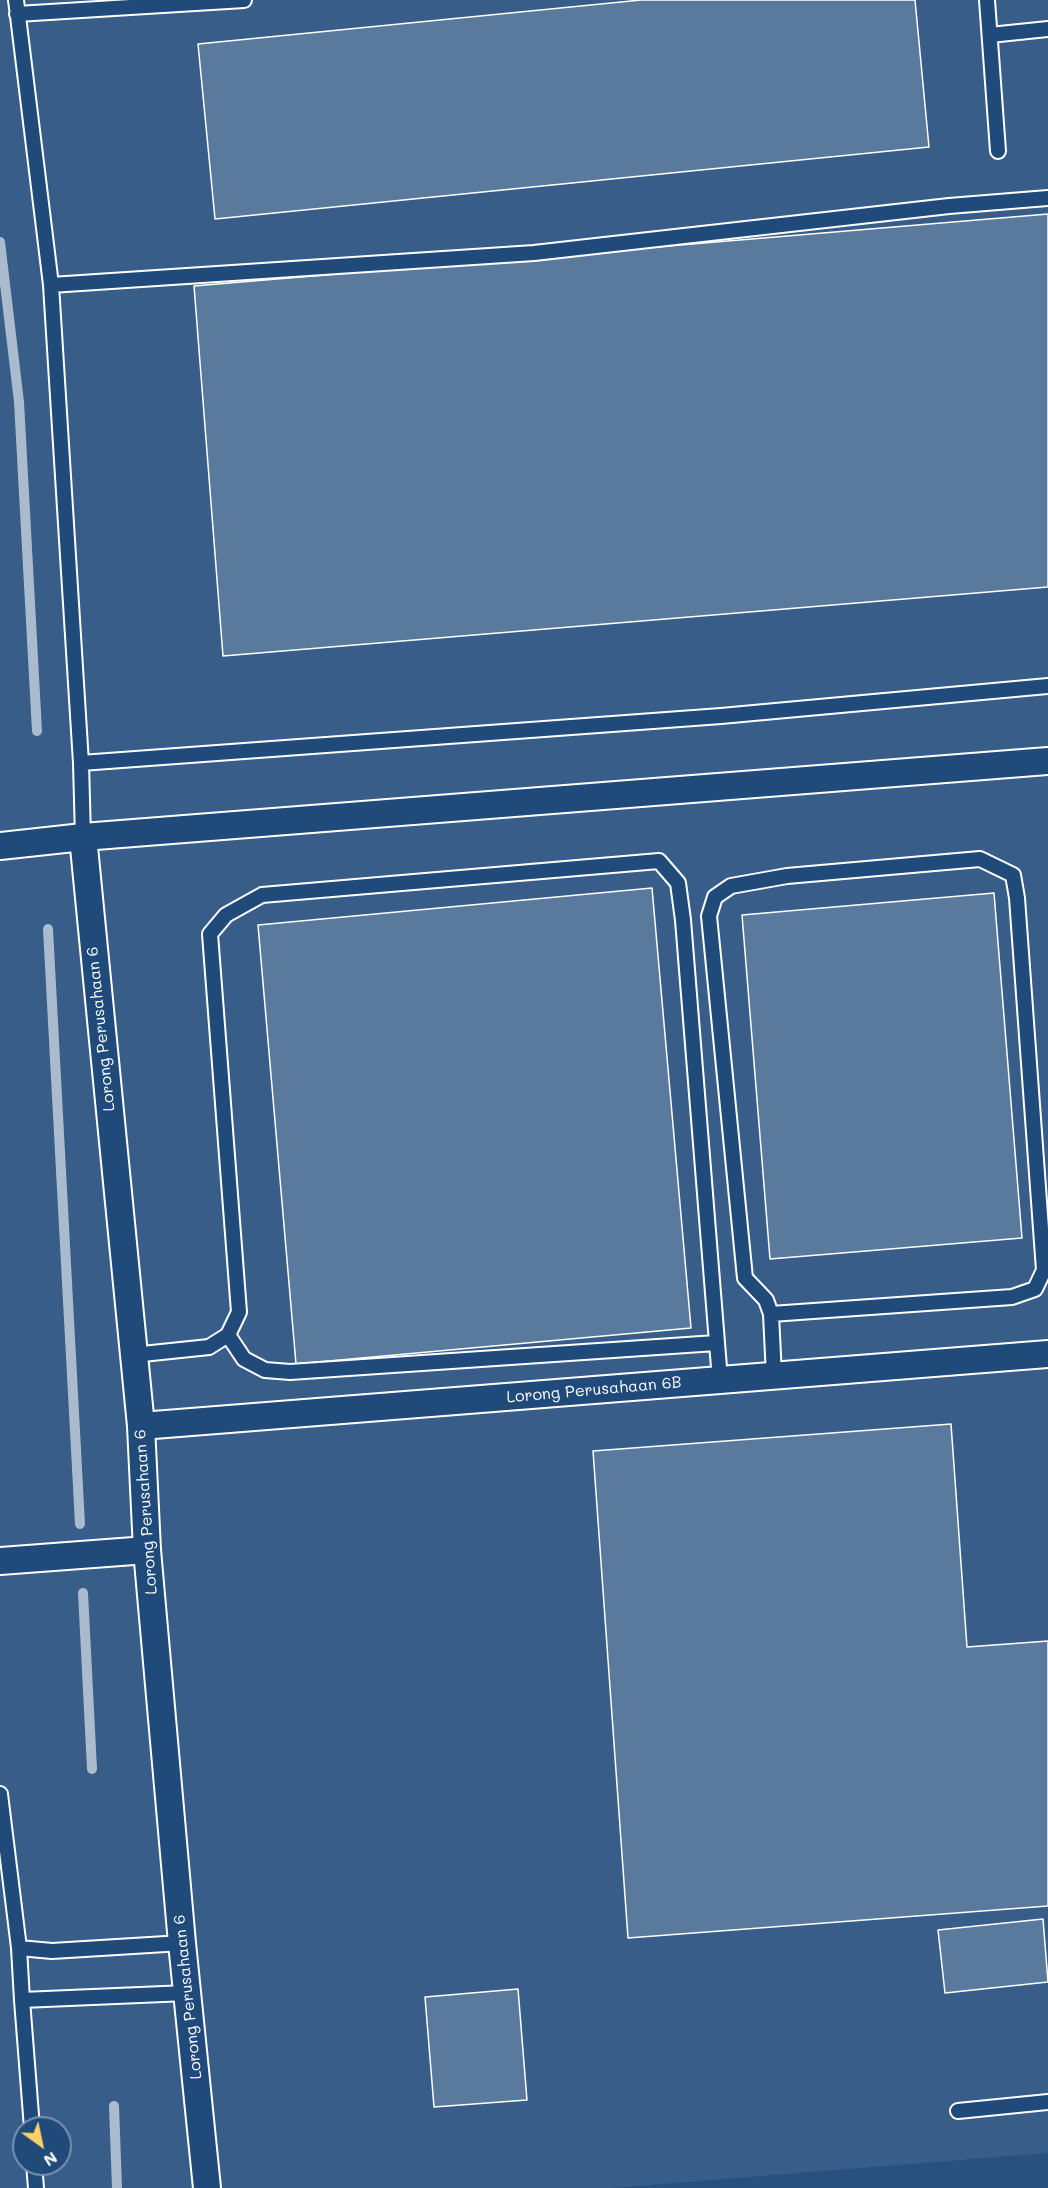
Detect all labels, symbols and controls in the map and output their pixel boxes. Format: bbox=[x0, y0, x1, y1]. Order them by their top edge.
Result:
street label: Lorong Perusahaan 6 bbox=[83, 946, 119, 1112]
street label: Lorong Perusahaan 6B bbox=[506, 1373, 682, 1407]
street label: Lorong Perusahaan 6 bbox=[131, 1429, 161, 1595]
street label: Lorong Perusahaan 6 bbox=[170, 1914, 206, 2080]
north arrow bbox=[12, 2116, 72, 2176]
text: N bbox=[40, 2148, 62, 2172]

